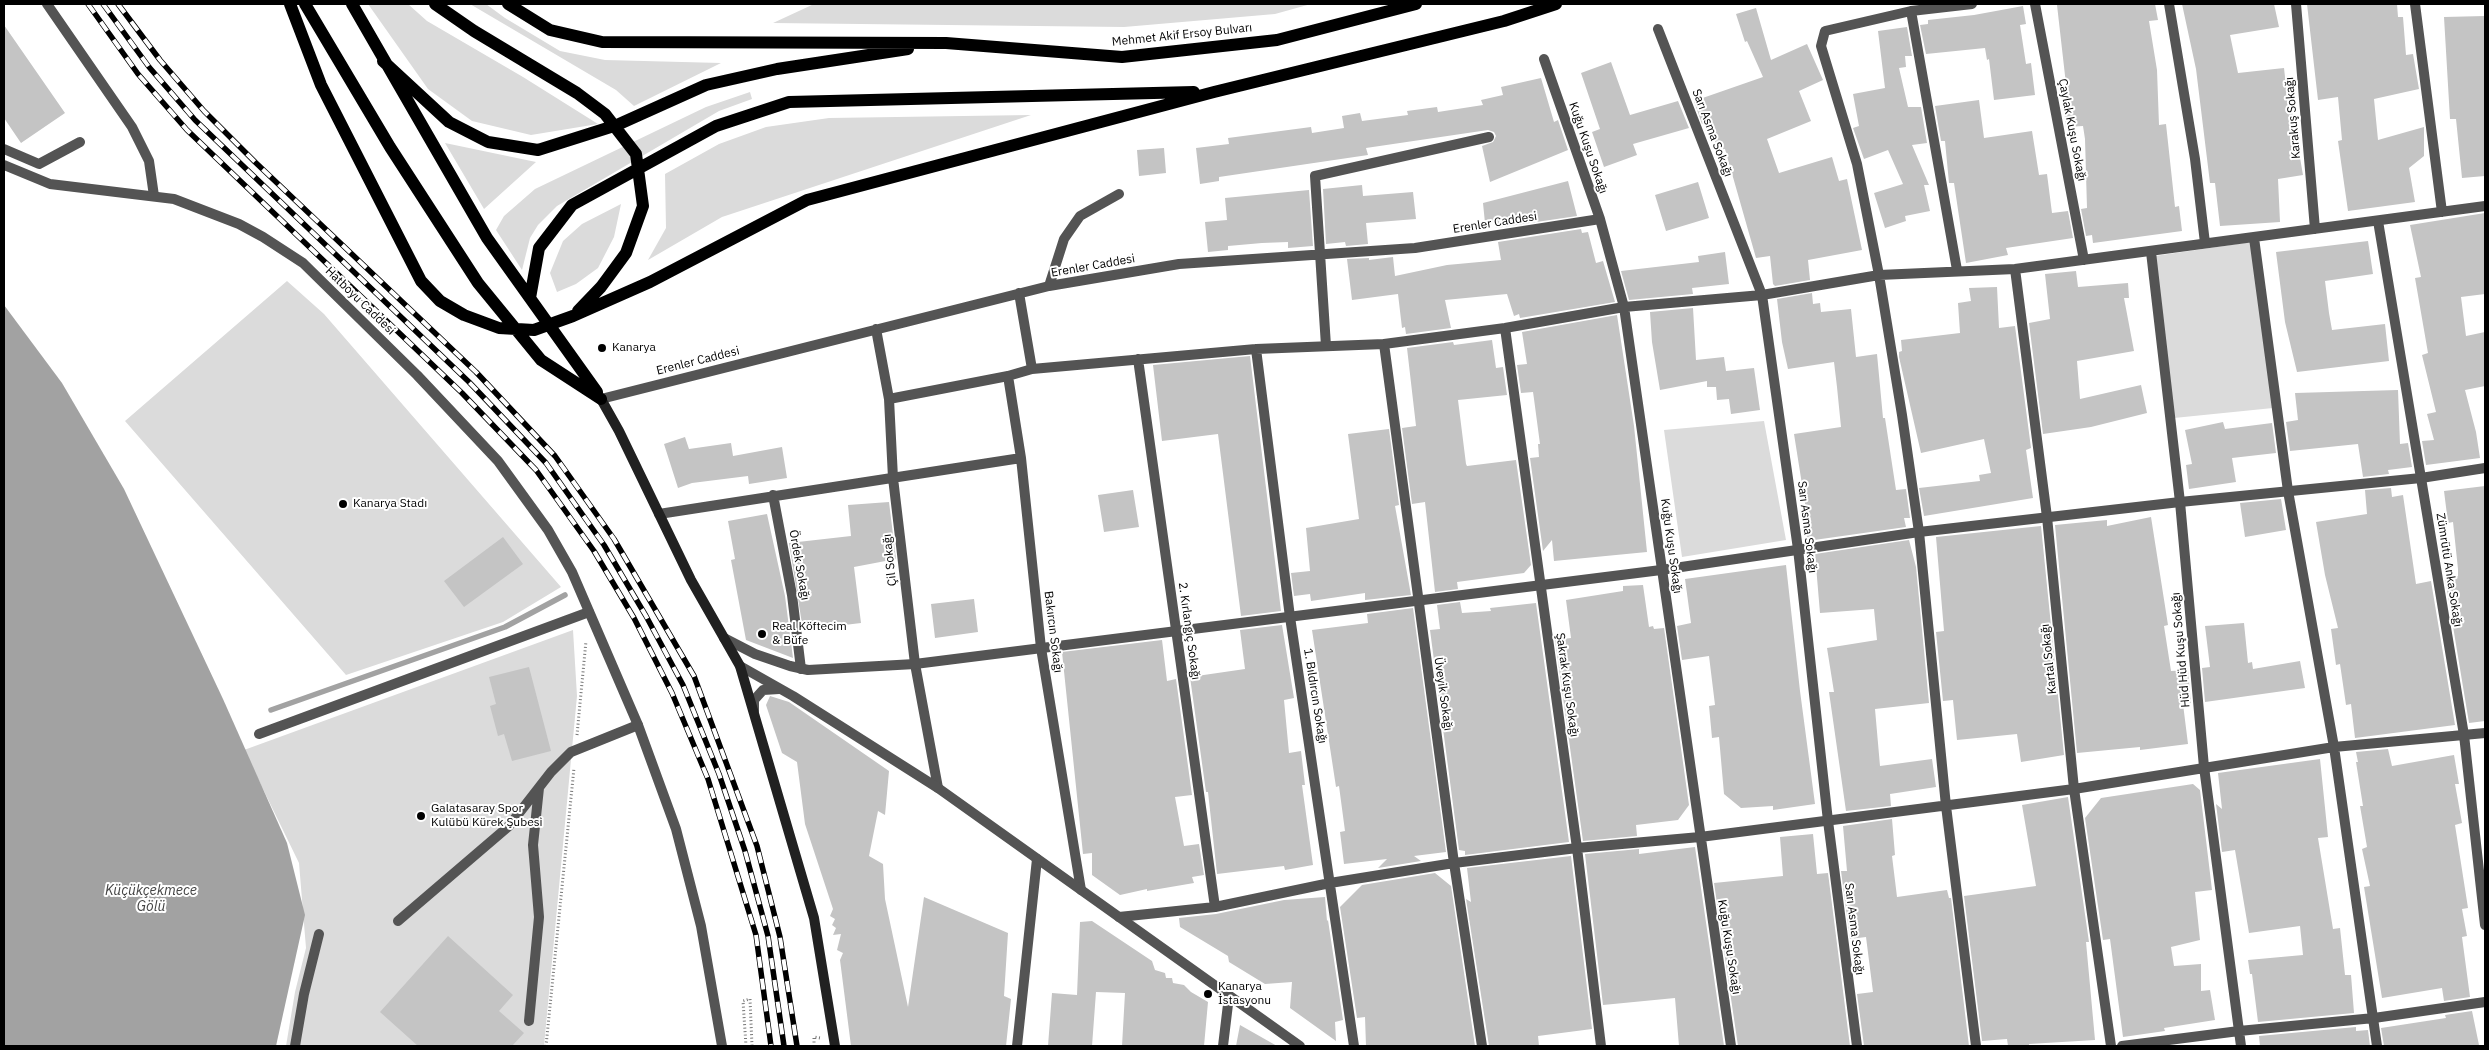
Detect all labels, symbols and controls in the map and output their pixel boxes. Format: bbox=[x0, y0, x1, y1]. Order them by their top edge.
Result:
street label: Mehmet Akif Ersoy Bulvarı bbox=[1111, 20, 1253, 50]
street label: Karakuş Sokağı bbox=[2282, 77, 2304, 159]
street label: Çaylak Kuşu Sokağı bbox=[2055, 78, 2089, 182]
street label: Sarı Asma Sokağı bbox=[1689, 87, 1735, 179]
street label: Kuğu Kuşu Sokağı bbox=[1566, 100, 1610, 196]
street label: Erenler Caddesi bbox=[1452, 209, 1538, 237]
street label: Erenler Caddesi bbox=[1050, 252, 1136, 280]
street label: Hatboyu Caddesi bbox=[322, 264, 398, 338]
place label: Kanarya bbox=[612, 341, 656, 355]
marker: Kanarya bbox=[596, 342, 608, 354]
street label: Erenler Caddesi bbox=[655, 344, 741, 378]
street label: Sarı Asma Sokağı bbox=[1794, 480, 1820, 574]
place label: Kanarya Stadı bbox=[353, 497, 427, 511]
marker: Kanarya Stadı bbox=[337, 498, 349, 510]
street label: Kuğu Kuşu Sokağı bbox=[1657, 498, 1685, 594]
street label: Zümrütü Anka Sokağı bbox=[2433, 512, 2465, 628]
street label: Ördek Sokağı bbox=[786, 529, 812, 601]
street label: Çil Sokağı bbox=[880, 533, 900, 587]
street label: 2. Kırlangıç Sokağı bbox=[1175, 581, 1203, 681]
street label: Bakırcın Sokağı bbox=[1041, 590, 1065, 674]
street label: Hüd Hüd Kuşu Sokağı bbox=[2169, 592, 2193, 708]
place label: Real Köftecim & Büfe bbox=[772, 620, 847, 648]
street label: Kartal Sokağı bbox=[2038, 623, 2060, 695]
marker: Real Köftecim & Büfe bbox=[756, 628, 768, 640]
street label: Şakrak Kuşu Sokağı bbox=[1553, 632, 1581, 738]
street label: 1. Bıldırcın Sokağı bbox=[1300, 647, 1330, 745]
street label: Üveyik Sokağı bbox=[1431, 656, 1455, 732]
place label: Galatasaray Spor Kulübü Kürek Şubesi bbox=[431, 802, 543, 830]
marker: Galatasaray Spor Kulübü Kürek Şubesi bbox=[415, 810, 427, 822]
street label: Sarı Asma Sokağı bbox=[1841, 882, 1867, 976]
water label: Küçükçekmece Gölü bbox=[105, 883, 197, 916]
street label: Kuğu Kuşu Sokağı bbox=[1714, 899, 1744, 995]
place label: Kanarya İstasyonu bbox=[1218, 980, 1271, 1008]
marker: Kanarya İstasyonu bbox=[1202, 988, 1214, 1000]

